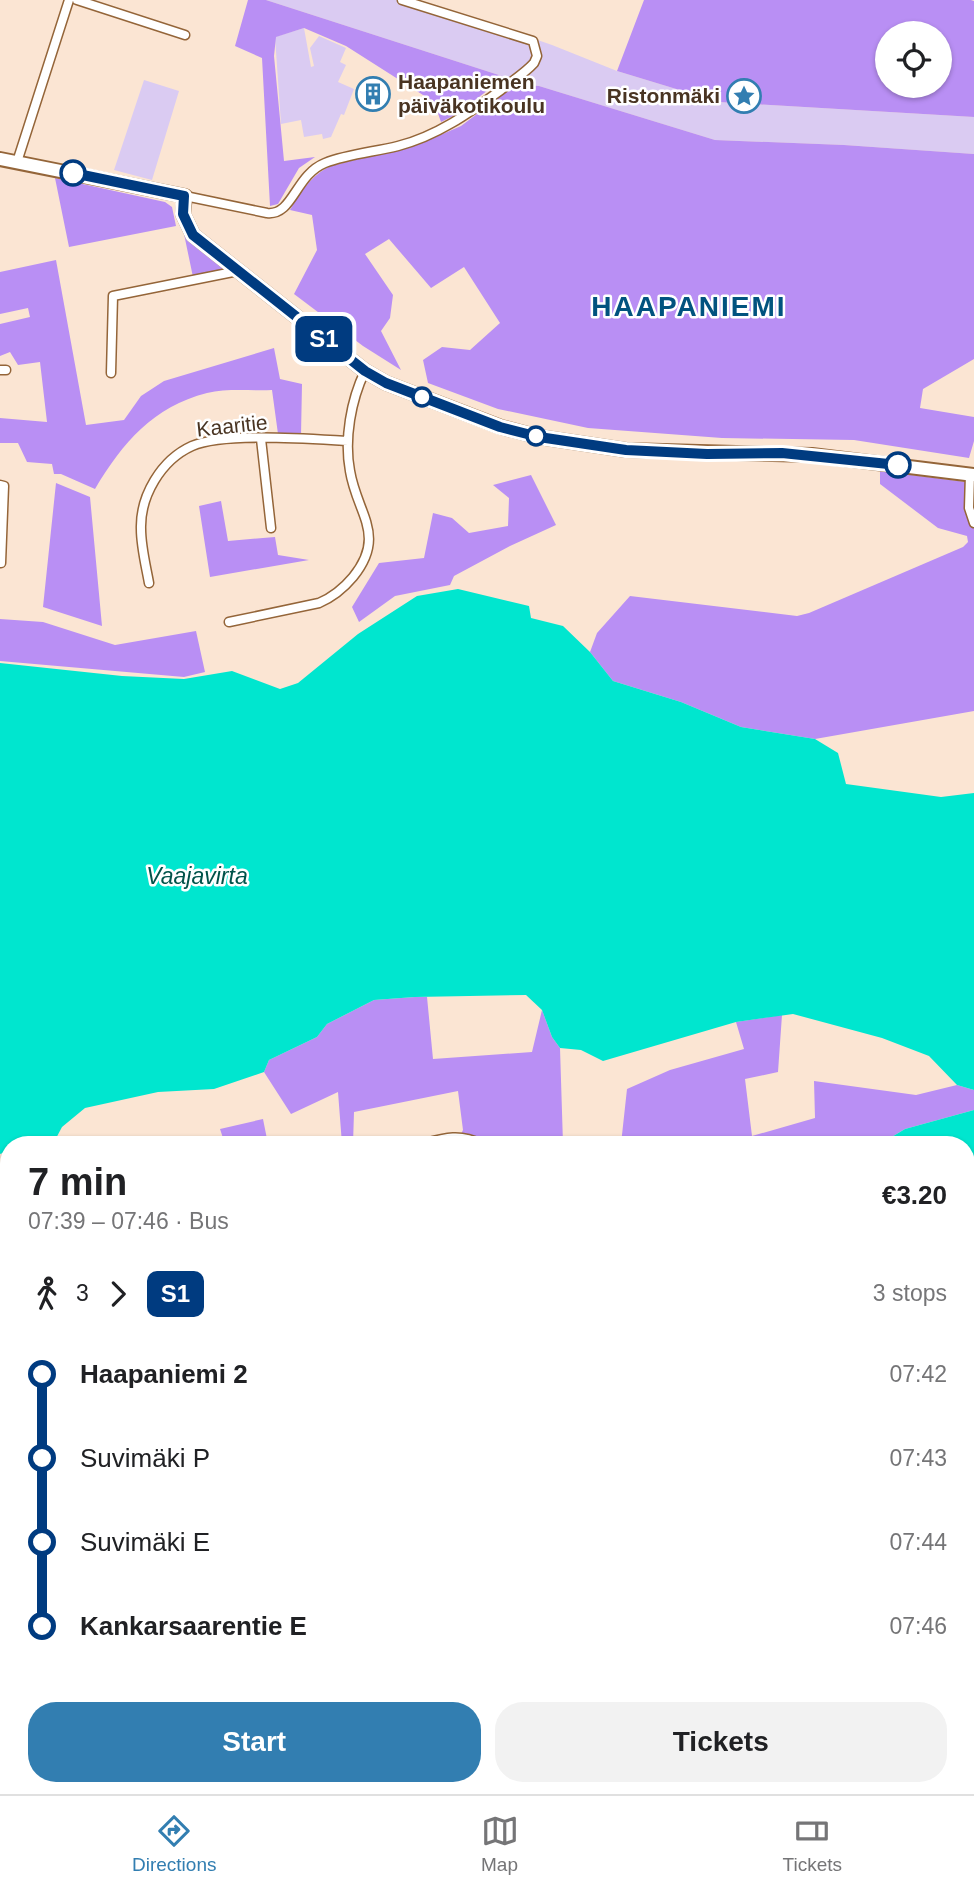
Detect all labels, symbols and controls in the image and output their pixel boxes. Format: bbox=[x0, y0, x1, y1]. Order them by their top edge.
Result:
map controls bbox=[875, 21, 952, 98]
button: locate bbox=[875, 21, 952, 98]
place label: Haapaniemen päiväkotikoulu bbox=[398, 70, 545, 117]
building icon: Haapaniemen päiväkotikoulu bbox=[354, 75, 392, 113]
place icon: Ristonmäki bbox=[725, 77, 763, 115]
place label: Ristonmäki bbox=[607, 84, 720, 107]
unlabelled marker bbox=[60, 160, 86, 186]
district label: HAAPANIEMI bbox=[591, 291, 787, 322]
line badge: S1 bbox=[292, 316, 356, 362]
text: S1 bbox=[309, 325, 339, 352]
unlabelled marker bbox=[412, 387, 432, 407]
street label: Kaaritie bbox=[195, 410, 269, 441]
unlabelled marker bbox=[526, 426, 546, 446]
unlabelled marker bbox=[885, 452, 911, 478]
water label: Vaajavirta bbox=[146, 863, 248, 889]
text: 7 min bbox=[28, 1161, 127, 1203]
text: €3.20 bbox=[882, 1180, 947, 1210]
text: 07:39 – 07:46 · Bus bbox=[28, 1208, 229, 1234]
icon: walk bbox=[28, 1275, 66, 1313]
icon: forward bbox=[99, 1275, 137, 1313]
text: 3 bbox=[76, 1280, 89, 1306]
text: S1 bbox=[161, 1280, 190, 1307]
text: 3 stops bbox=[873, 1280, 947, 1306]
text: Haapaniemi 2 bbox=[80, 1359, 248, 1389]
text: 07:42 bbox=[889, 1361, 947, 1387]
text: Suvimäki P bbox=[80, 1443, 210, 1473]
text: 07:43 bbox=[889, 1445, 947, 1471]
text: Suvimäki E bbox=[80, 1527, 210, 1557]
text: 07:44 bbox=[889, 1529, 947, 1555]
text: Kankarsaarentie E bbox=[80, 1611, 307, 1641]
text: 07:46 bbox=[889, 1613, 947, 1639]
button: Start bbox=[28, 1702, 481, 1782]
button: Tickets bbox=[495, 1702, 947, 1782]
tab: Directions bbox=[132, 1812, 216, 1876]
tab: Map bbox=[481, 1812, 519, 1876]
tab: Tickets bbox=[783, 1812, 842, 1876]

